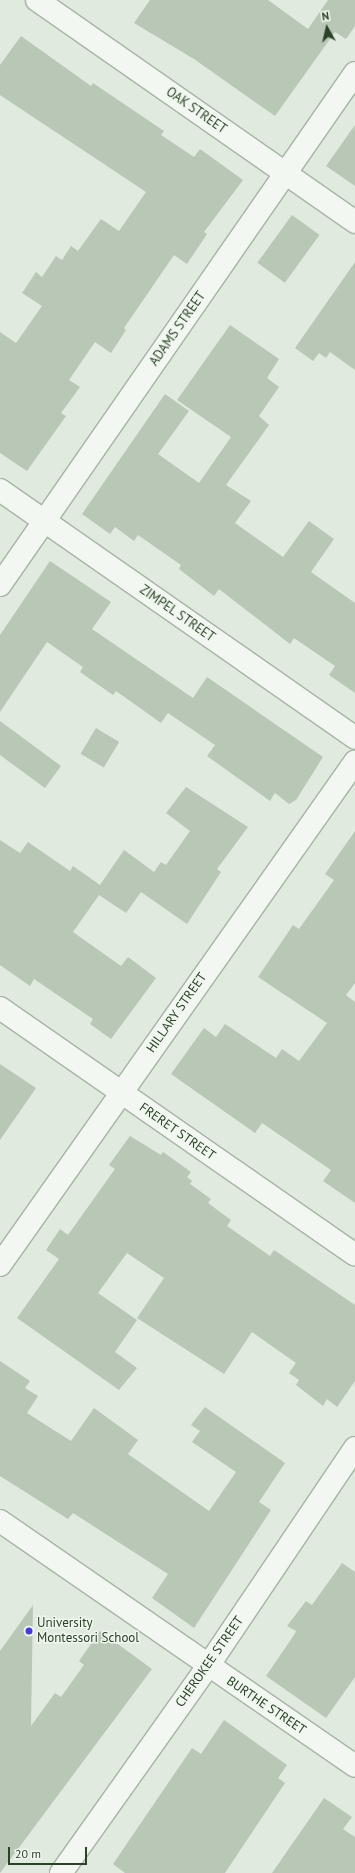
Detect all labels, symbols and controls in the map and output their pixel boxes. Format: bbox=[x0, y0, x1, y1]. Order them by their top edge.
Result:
north arrow bbox=[307, 8, 347, 48]
text: N bbox=[321, 9, 330, 24]
street label: OAK STREET bbox=[163, 84, 229, 138]
street label: ADAMS STREET bbox=[147, 289, 209, 369]
street label: ZIMPEL STREET bbox=[136, 582, 218, 646]
street label: HILLARY STREET bbox=[144, 970, 210, 1056]
street label: FRERET STREET bbox=[136, 1100, 218, 1164]
street label: CHEROKEE STREET bbox=[173, 1613, 247, 1711]
place label: University Montessori School bbox=[37, 1616, 139, 1647]
marker: University Montessori School bbox=[24, 1626, 34, 1636]
street label: BURTHE STREET bbox=[223, 1674, 309, 1738]
scale bar bbox=[10, 1839, 89, 1865]
text: 20 m bbox=[15, 1846, 41, 1861]

